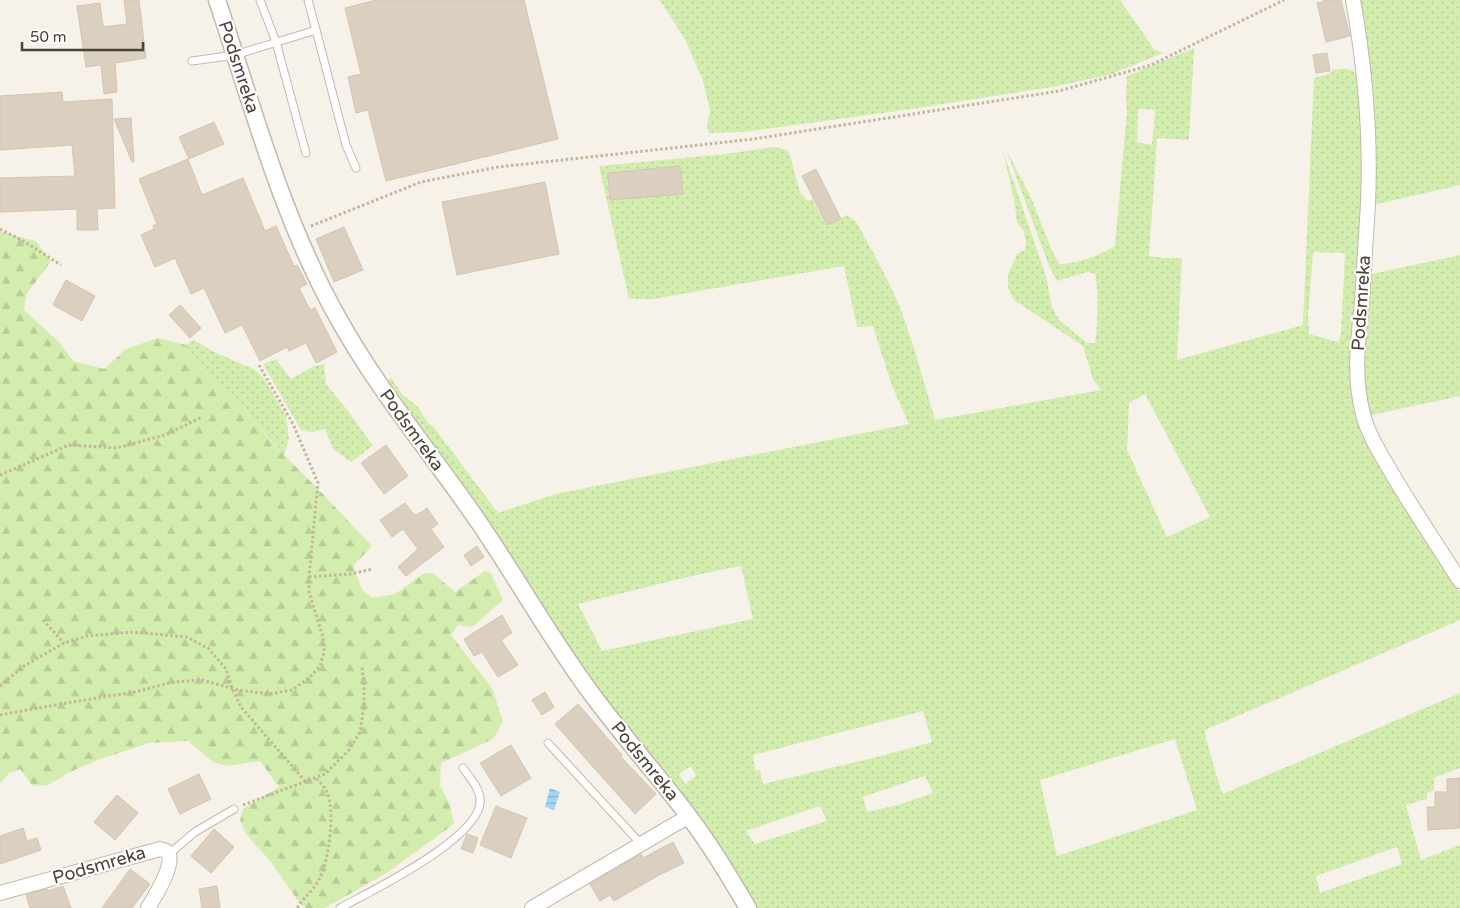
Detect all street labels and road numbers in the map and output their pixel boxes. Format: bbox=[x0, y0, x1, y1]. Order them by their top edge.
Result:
street label: Podsmreka bbox=[214, 18, 264, 116]
street label: Podsmreka bbox=[1347, 254, 1375, 352]
street label: Podsmreka bbox=[375, 385, 449, 475]
street label: Podsmreka bbox=[606, 717, 684, 805]
street label: Podsmreka bbox=[50, 841, 148, 889]

